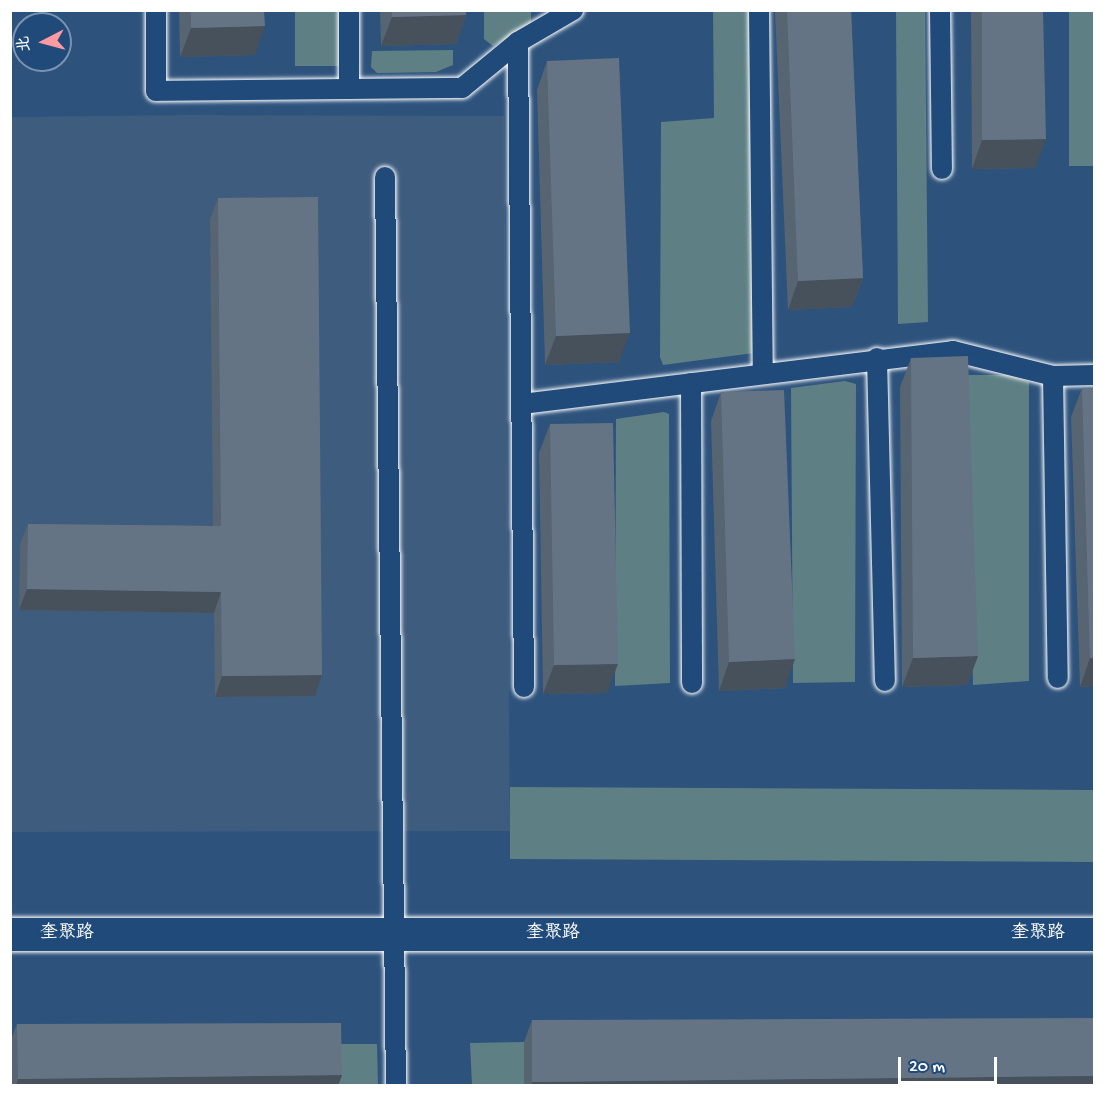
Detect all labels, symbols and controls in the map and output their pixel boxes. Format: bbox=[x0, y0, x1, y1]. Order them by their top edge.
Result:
north arrow bbox=[12, 12, 72, 72]
text: 北 bbox=[15, 35, 36, 53]
street label: 奎聚路 bbox=[40, 923, 94, 945]
street label: 奎聚路 bbox=[526, 923, 580, 945]
street label: 奎聚路 bbox=[1011, 923, 1065, 945]
scale bar bbox=[901, 1045, 1000, 1083]
text: 20 m bbox=[909, 1057, 945, 1078]

